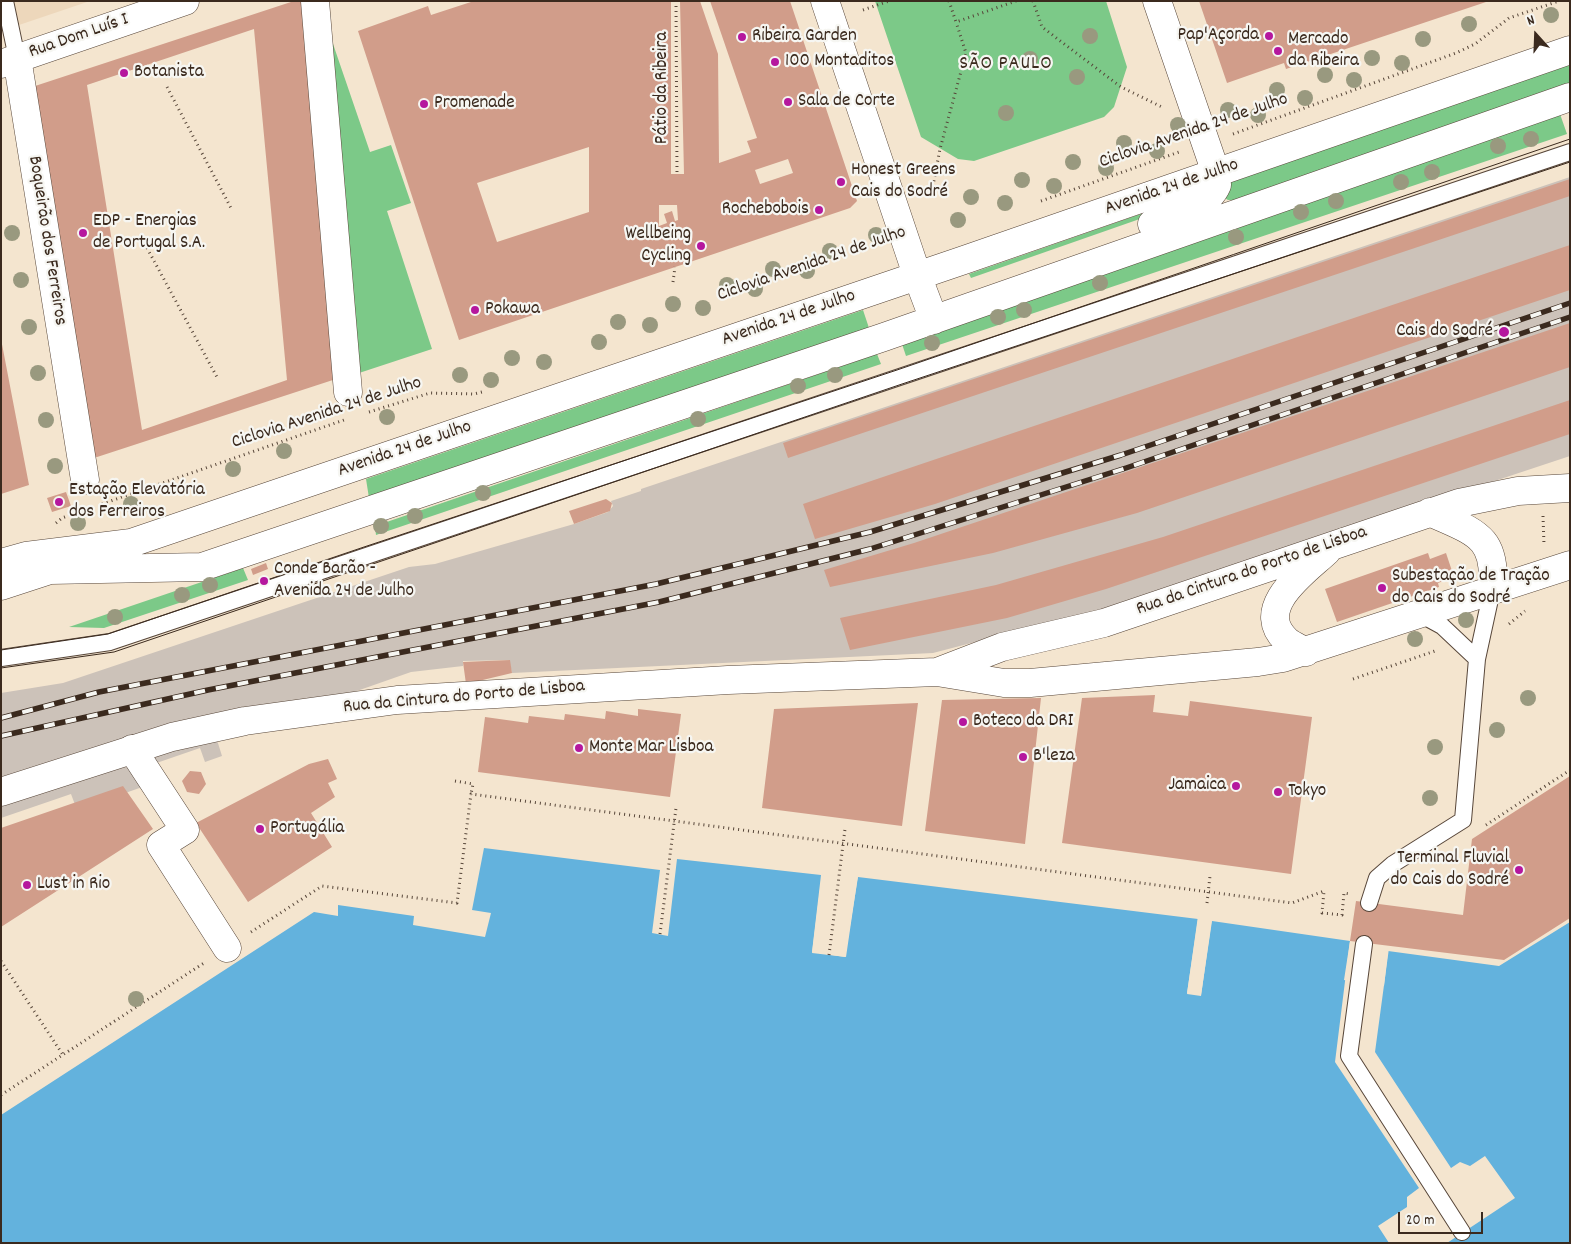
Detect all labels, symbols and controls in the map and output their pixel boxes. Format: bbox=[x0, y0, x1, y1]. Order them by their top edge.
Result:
street label: Rua Dom Luís I bbox=[26, 9, 132, 65]
north arrow bbox=[1511, 10, 1561, 60]
text: N bbox=[1524, 10, 1538, 31]
place label: Pap'Açorda bbox=[1178, 25, 1259, 47]
place label: Ribeira Garden bbox=[752, 26, 857, 48]
place label: Mercado da Ribeira bbox=[1288, 29, 1359, 73]
marker: Pap'Açorda bbox=[1263, 30, 1275, 42]
marker: Ribeira Garden bbox=[736, 31, 748, 43]
street label: Pátio da Ribeira bbox=[652, 32, 674, 144]
marker: Mercado da Ribeira bbox=[1272, 45, 1284, 57]
place label: 100 Montaditos bbox=[785, 51, 894, 73]
district label: SÃO PAULO bbox=[958, 53, 1054, 77]
marker: 100 Montaditos bbox=[769, 56, 781, 68]
place label: Botanista bbox=[134, 62, 204, 84]
marker: Botanista bbox=[118, 67, 130, 79]
street label: Ciclovia Avenida 24 de Julho bbox=[1097, 89, 1291, 175]
place label: Sala de Corte bbox=[798, 91, 895, 113]
place label: Promenade bbox=[434, 93, 515, 115]
marker: Sala de Corte bbox=[782, 96, 794, 108]
marker: Promenade bbox=[418, 98, 430, 110]
street label: Avenida 24 de Julho bbox=[1102, 154, 1242, 222]
street label: Boqueirão dos Ferreiros bbox=[21, 155, 71, 327]
place label: Honest Greens Cais do Sodré bbox=[851, 160, 956, 204]
marker: Honest Greens Cais do Sodré bbox=[835, 176, 847, 188]
place label: Rochebobois bbox=[722, 199, 809, 221]
marker: Rochebobois bbox=[813, 204, 825, 216]
place label: EDP - Energias de Portugal S.A. bbox=[93, 211, 205, 255]
street label: Ciclovia Avenida 24 de Julho bbox=[715, 222, 909, 308]
place label: Wellbeing Cycling bbox=[626, 224, 691, 268]
marker: EDP - Energias de Portugal S.A. bbox=[77, 227, 89, 239]
marker: Wellbeing Cycling bbox=[695, 240, 707, 252]
street label: Avenida 24 de Julho bbox=[719, 285, 859, 353]
place label: Pokawa bbox=[485, 299, 540, 321]
marker: Pokawa bbox=[469, 304, 481, 316]
place label: Cais do Sodré bbox=[1396, 321, 1493, 343]
marker: Cais do Sodré bbox=[1497, 325, 1511, 339]
street label: Ciclovia Avenida 24 de Julho bbox=[229, 373, 425, 455]
street label: Avenida 24 de Julho bbox=[335, 416, 475, 484]
place label: Estação Elevatória dos Ferreiros bbox=[69, 480, 205, 524]
marker: Estação Elevatória dos Ferreiros bbox=[53, 496, 65, 508]
street label: Rua da Cintura do Porto de Lisboa bbox=[1134, 522, 1370, 622]
place label: Conde Barão - Avenida 24 de Julho bbox=[274, 559, 414, 603]
place label: Subestação de Tração do Cais do Sodré bbox=[1392, 566, 1550, 610]
marker: Conde Barão - Avenida 24 de Julho bbox=[258, 575, 270, 587]
marker: Subestação de Tração do Cais do Sodré bbox=[1376, 582, 1388, 594]
street label: Rua da Cintura do Porto de Lisboa bbox=[342, 676, 586, 720]
place label: Boteco da DRI bbox=[973, 711, 1073, 733]
marker: Boteco da DRI bbox=[957, 716, 969, 728]
place label: Monte Mar Lisboa bbox=[589, 737, 713, 759]
marker: Monte Mar Lisboa bbox=[573, 742, 585, 754]
place label: B'leza bbox=[1033, 746, 1075, 768]
marker: B'leza bbox=[1017, 751, 1029, 763]
place label: Jamaica bbox=[1168, 775, 1226, 797]
marker: Jamaica bbox=[1230, 780, 1242, 792]
place label: Tokyo bbox=[1288, 781, 1326, 803]
marker: Tokyo bbox=[1272, 786, 1284, 798]
place label: Portugália bbox=[270, 818, 344, 840]
marker: Portugália bbox=[254, 823, 266, 835]
place label: Terminal Fluvial do Cais do Sodré bbox=[1390, 848, 1509, 892]
marker: Terminal Fluvial do Cais do Sodré bbox=[1513, 864, 1525, 876]
place label: Lust in Rio bbox=[37, 874, 110, 896]
marker: Lust in Rio bbox=[21, 879, 33, 891]
scale bar bbox=[1401, 1202, 1486, 1234]
text: 20 m bbox=[1406, 1210, 1434, 1232]

